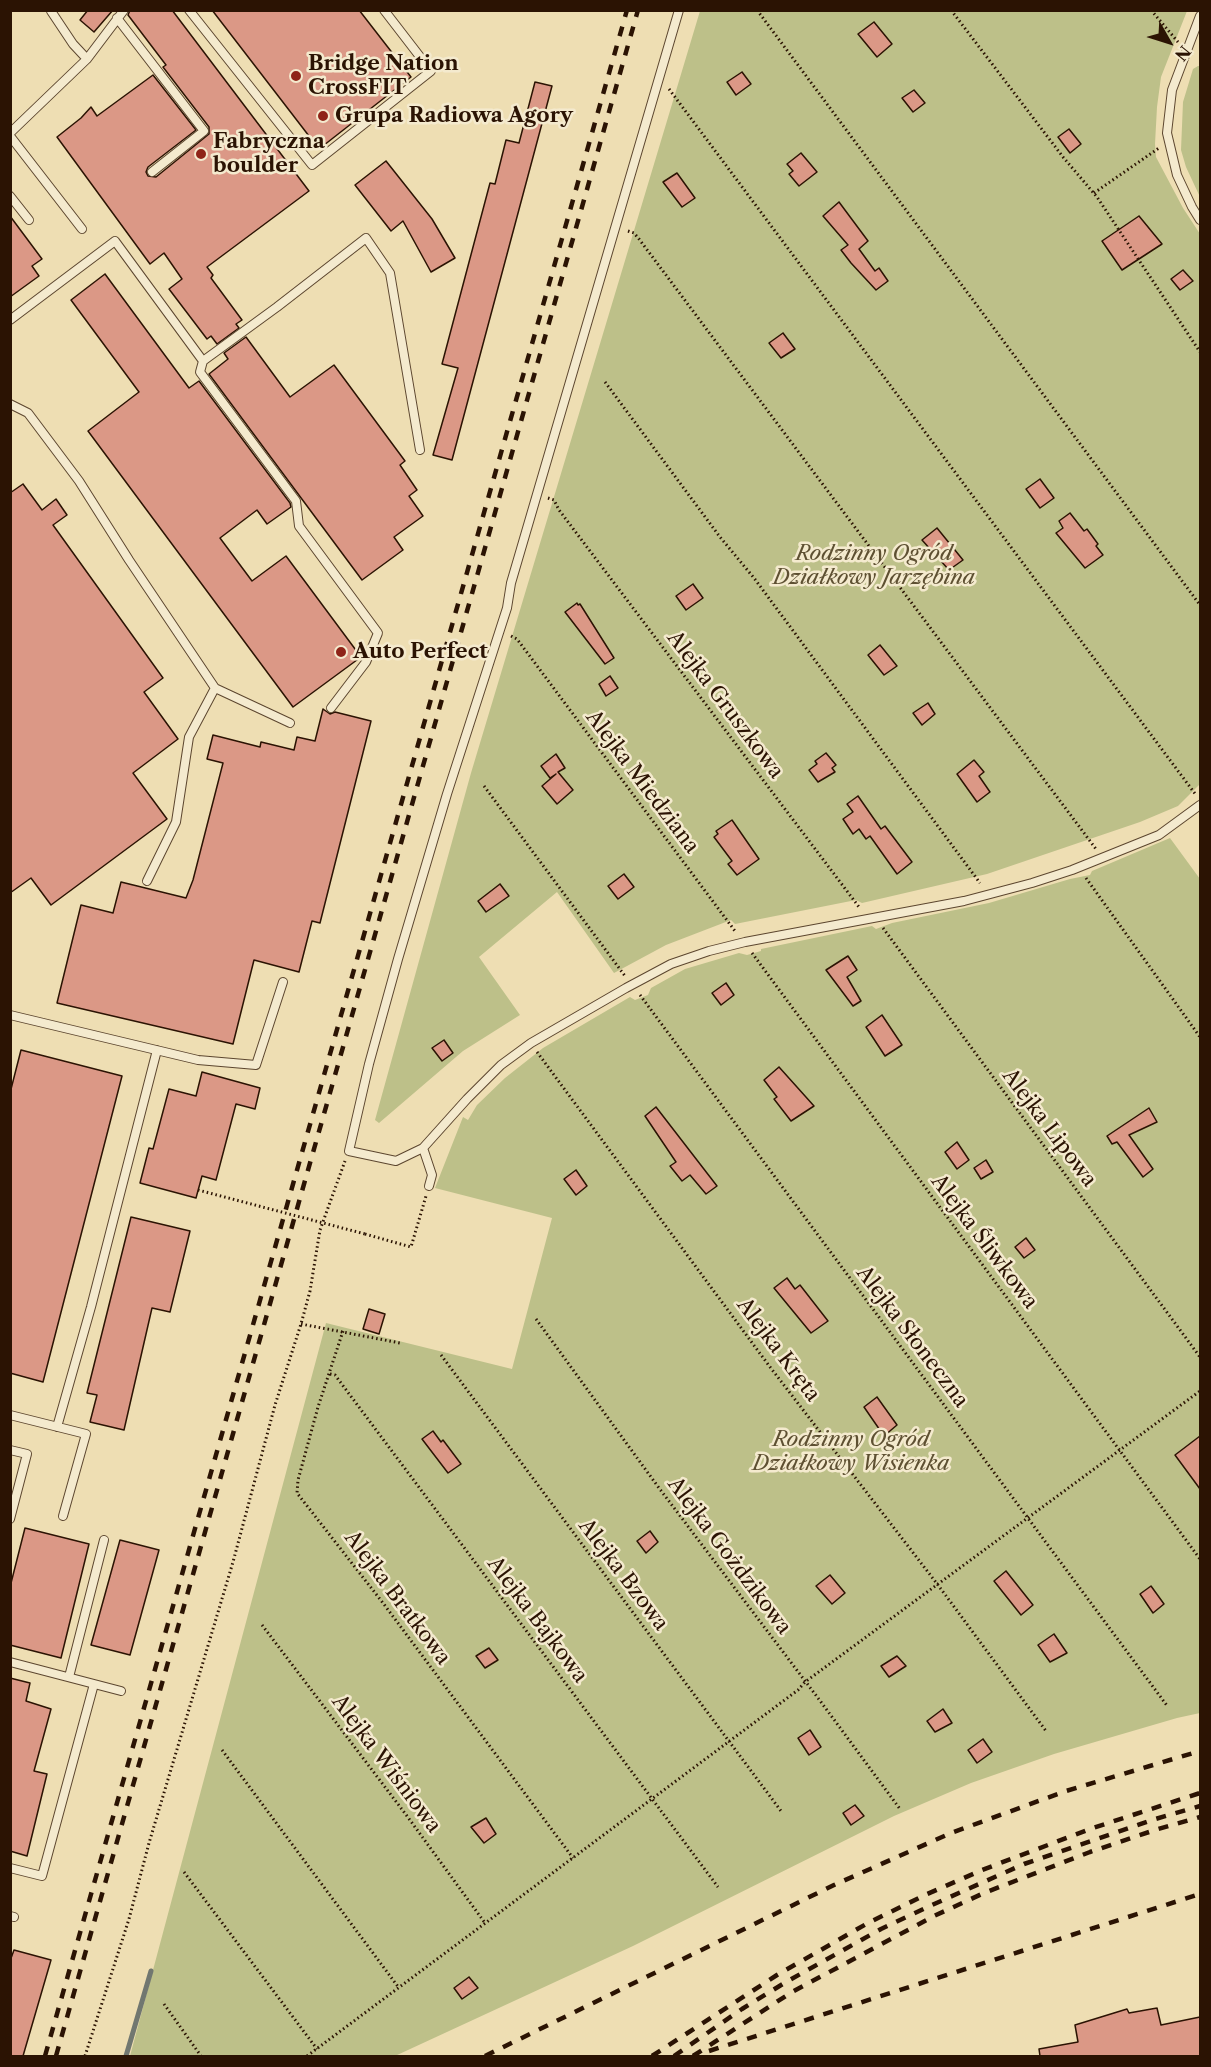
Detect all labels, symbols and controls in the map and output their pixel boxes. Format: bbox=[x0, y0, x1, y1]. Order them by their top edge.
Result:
north arrow bbox=[1139, 12, 1199, 72]
text: N bbox=[1171, 42, 1195, 65]
place label: Bridge Nation CrossFIT bbox=[308, 51, 459, 101]
marker: Bridge Nation CrossFIT bbox=[289, 69, 303, 83]
place label: Grupa Radiowa Agory bbox=[335, 103, 573, 129]
marker: Grupa Radiowa Agory bbox=[316, 109, 330, 123]
place label: Fabryczna boulder bbox=[213, 129, 325, 179]
marker: Fabryczna boulder bbox=[194, 147, 208, 161]
park label: Rodzinny Ogród Działkowy Jarzębina bbox=[773, 541, 975, 591]
street label: Alejka Gruszkowa bbox=[661, 626, 789, 784]
place label: Auto Perfect bbox=[353, 639, 488, 665]
marker: Auto Perfect bbox=[334, 645, 348, 659]
street label: Alejka Miedziana bbox=[580, 706, 704, 858]
street label: Alejka Lipowa bbox=[996, 1064, 1102, 1192]
street label: Alejka Śliwkowa bbox=[925, 1170, 1043, 1314]
street label: Alejka Słoneczna bbox=[851, 1261, 973, 1413]
street label: Alejka Kręta bbox=[731, 1293, 825, 1407]
park label: Rodzinny Ogród Działkowy Wisienka bbox=[752, 1427, 950, 1477]
street label: Alejka Gożdzikowa bbox=[662, 1473, 796, 1639]
street label: Alejka Bzowa bbox=[573, 1514, 673, 1636]
street label: Alejka Bratkowa bbox=[338, 1526, 456, 1670]
street label: Alejka Bajkowa bbox=[481, 1552, 593, 1688]
street label: Alejka Wiśniowa bbox=[326, 1690, 446, 1838]

